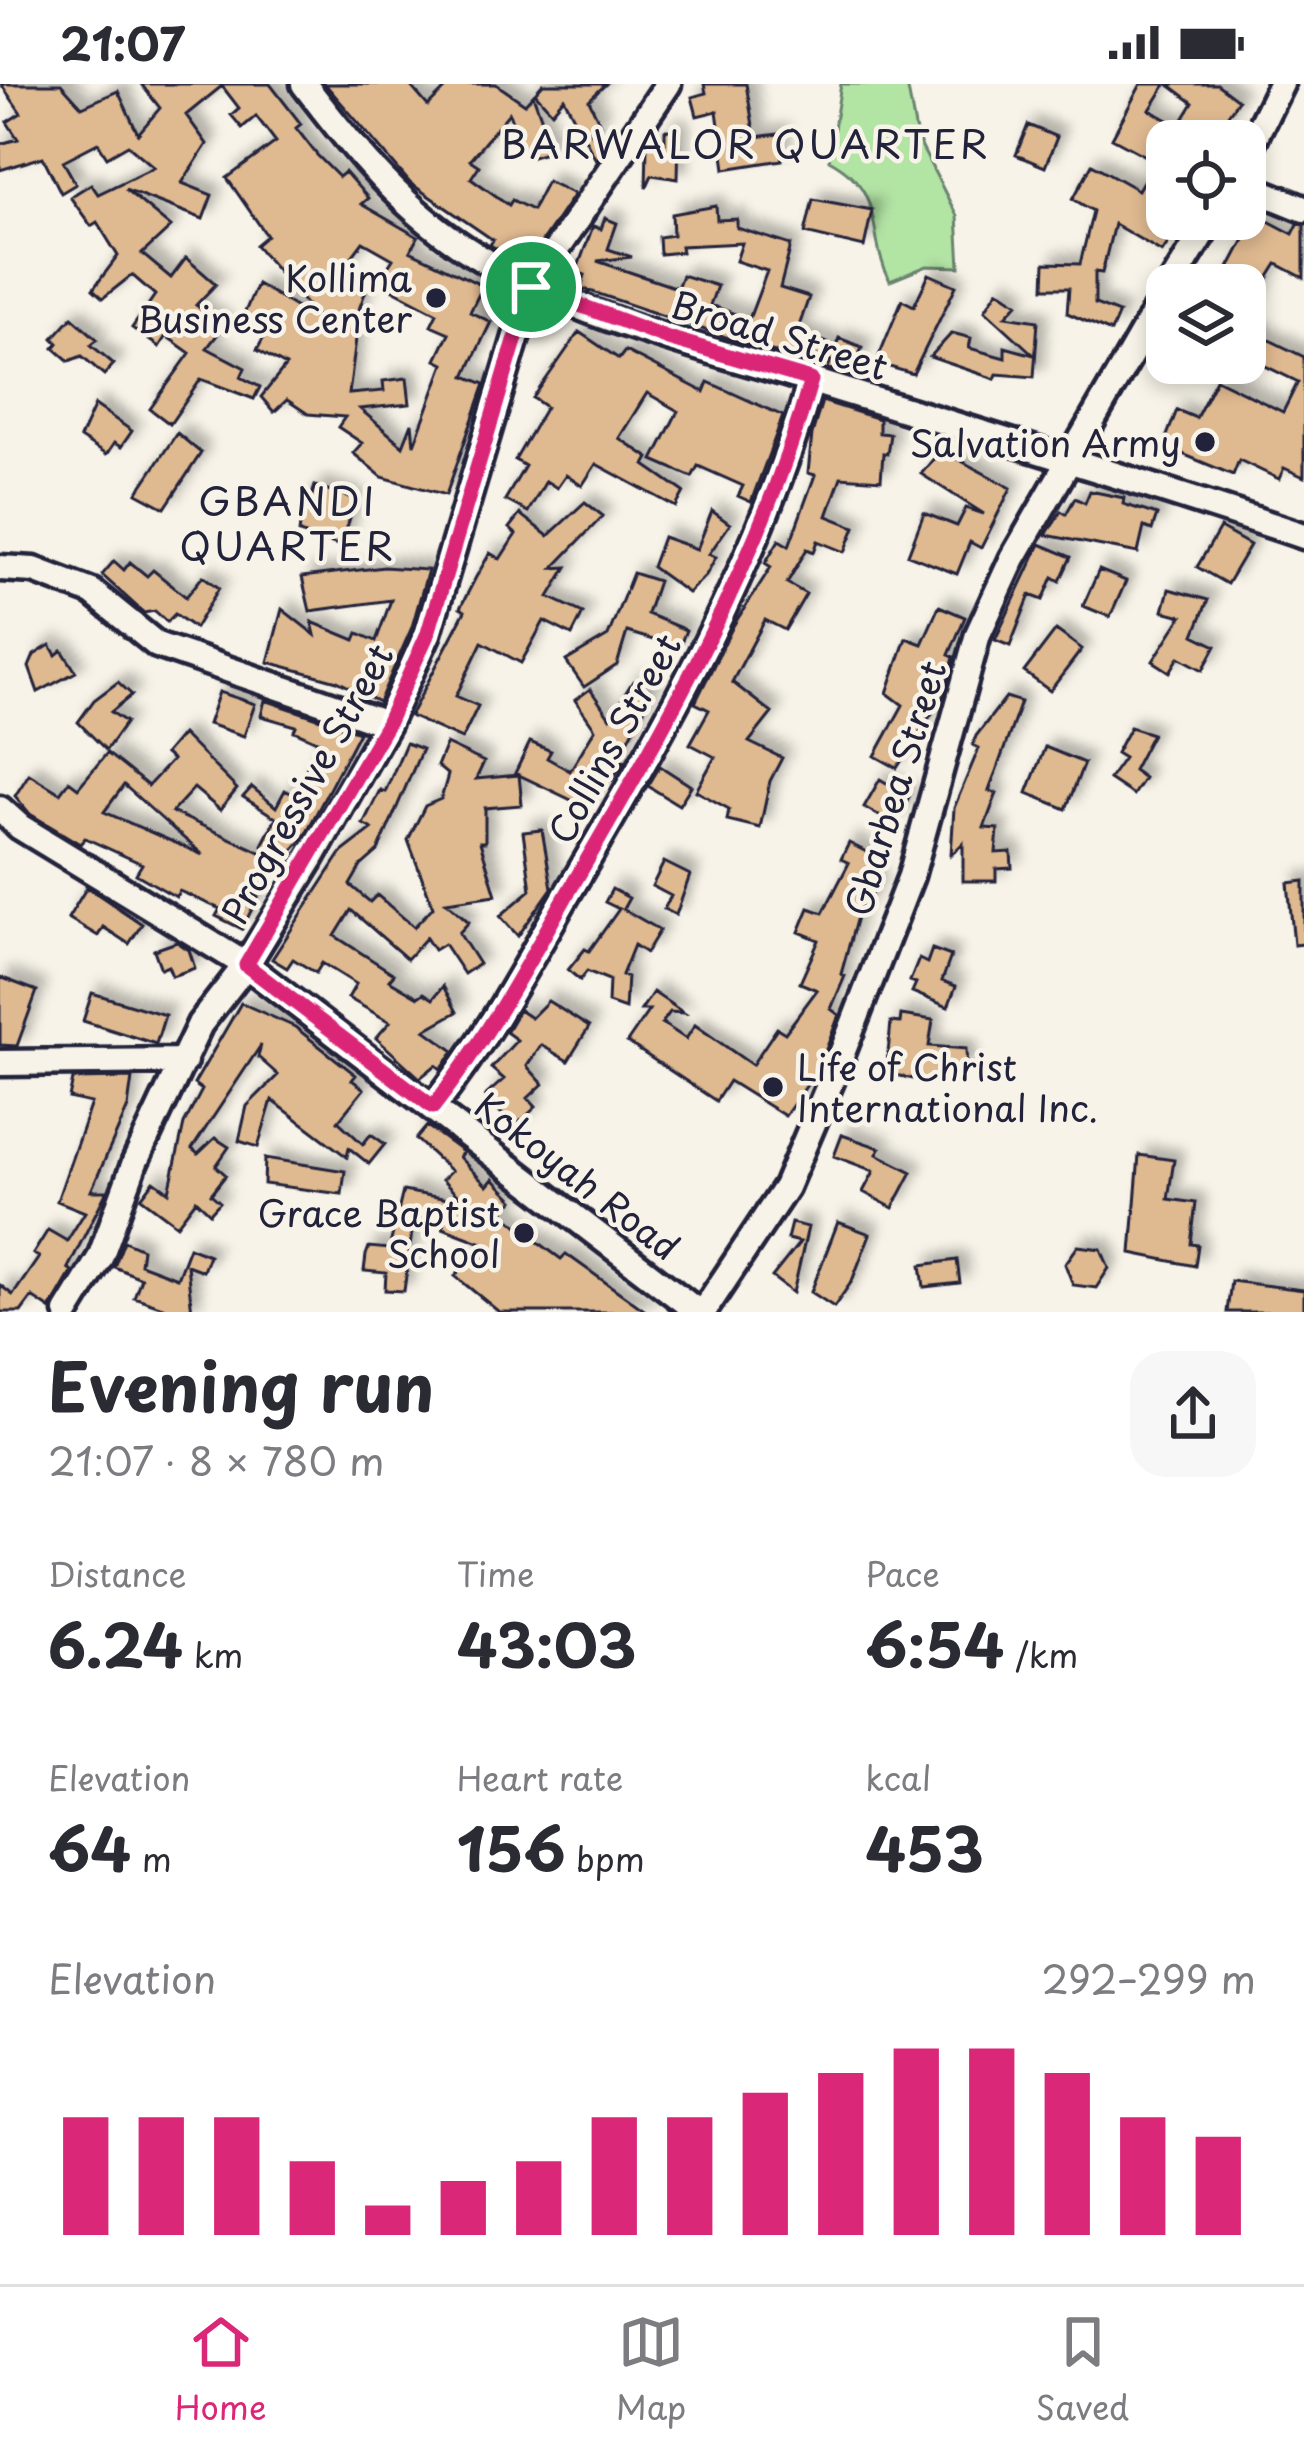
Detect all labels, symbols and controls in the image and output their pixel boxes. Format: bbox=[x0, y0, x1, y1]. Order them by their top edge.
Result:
text: 21:07 bbox=[60, 8, 185, 76]
district label: BARWALOR QUARTER bbox=[501, 113, 991, 172]
map controls bbox=[1146, 120, 1266, 384]
button: locate bbox=[1146, 120, 1266, 240]
pin bbox=[480, 236, 582, 338]
place label: Kollima Business Center bbox=[137, 250, 412, 345]
icon: arrive bbox=[498, 254, 564, 320]
button: layers bbox=[1146, 264, 1266, 384]
street label: Broad Street bbox=[665, 275, 895, 393]
marker: Kollima Business Center bbox=[423, 285, 449, 311]
place label: Salvation Army bbox=[910, 415, 1181, 469]
marker: Salvation Army bbox=[1192, 429, 1218, 455]
district label: GBANDI QUARTER bbox=[179, 470, 397, 574]
street label: Collins Street bbox=[533, 623, 693, 853]
street label: Progressive Street bbox=[207, 633, 405, 933]
street label: Gbarbea Street bbox=[830, 654, 958, 922]
place label: Life of Christ International Inc. bbox=[797, 1039, 1098, 1134]
marker: Life of Christ International Inc. bbox=[760, 1074, 786, 1100]
street label: Kokoyah Road bbox=[464, 1078, 692, 1272]
place label: Grace Baptist School bbox=[257, 1185, 500, 1280]
marker: Grace Baptist School bbox=[511, 1220, 537, 1246]
text: Evening run bbox=[48, 1335, 434, 1434]
button: share bbox=[1130, 1351, 1256, 1477]
text: 21:07 · 8 × 780 m bbox=[48, 1430, 385, 1489]
text: Distance bbox=[48, 1548, 186, 1598]
text: Time bbox=[457, 1548, 535, 1598]
text: Pace bbox=[865, 1548, 940, 1598]
text: 6.24 bbox=[48, 1598, 183, 1688]
text: 43:03 bbox=[457, 1598, 636, 1688]
text: 6:54 bbox=[865, 1598, 1004, 1688]
text: km bbox=[183, 1629, 243, 1679]
text: /km bbox=[1004, 1629, 1078, 1679]
text: Elevation bbox=[48, 1752, 190, 1802]
text: Heart rate bbox=[457, 1752, 623, 1802]
text: kcal bbox=[865, 1752, 931, 1802]
text: 64 bbox=[48, 1802, 131, 1892]
text: 156 bbox=[457, 1802, 566, 1892]
text: 453 bbox=[865, 1802, 984, 1892]
text: m bbox=[131, 1833, 172, 1883]
text: bpm bbox=[566, 1833, 645, 1883]
text: Elevation bbox=[48, 1948, 216, 2007]
text: 292–299 m bbox=[1041, 1948, 1256, 2007]
tab: Home bbox=[175, 2309, 266, 2431]
tab: Map bbox=[616, 2309, 686, 2431]
tab: Saved bbox=[1036, 2309, 1129, 2431]

